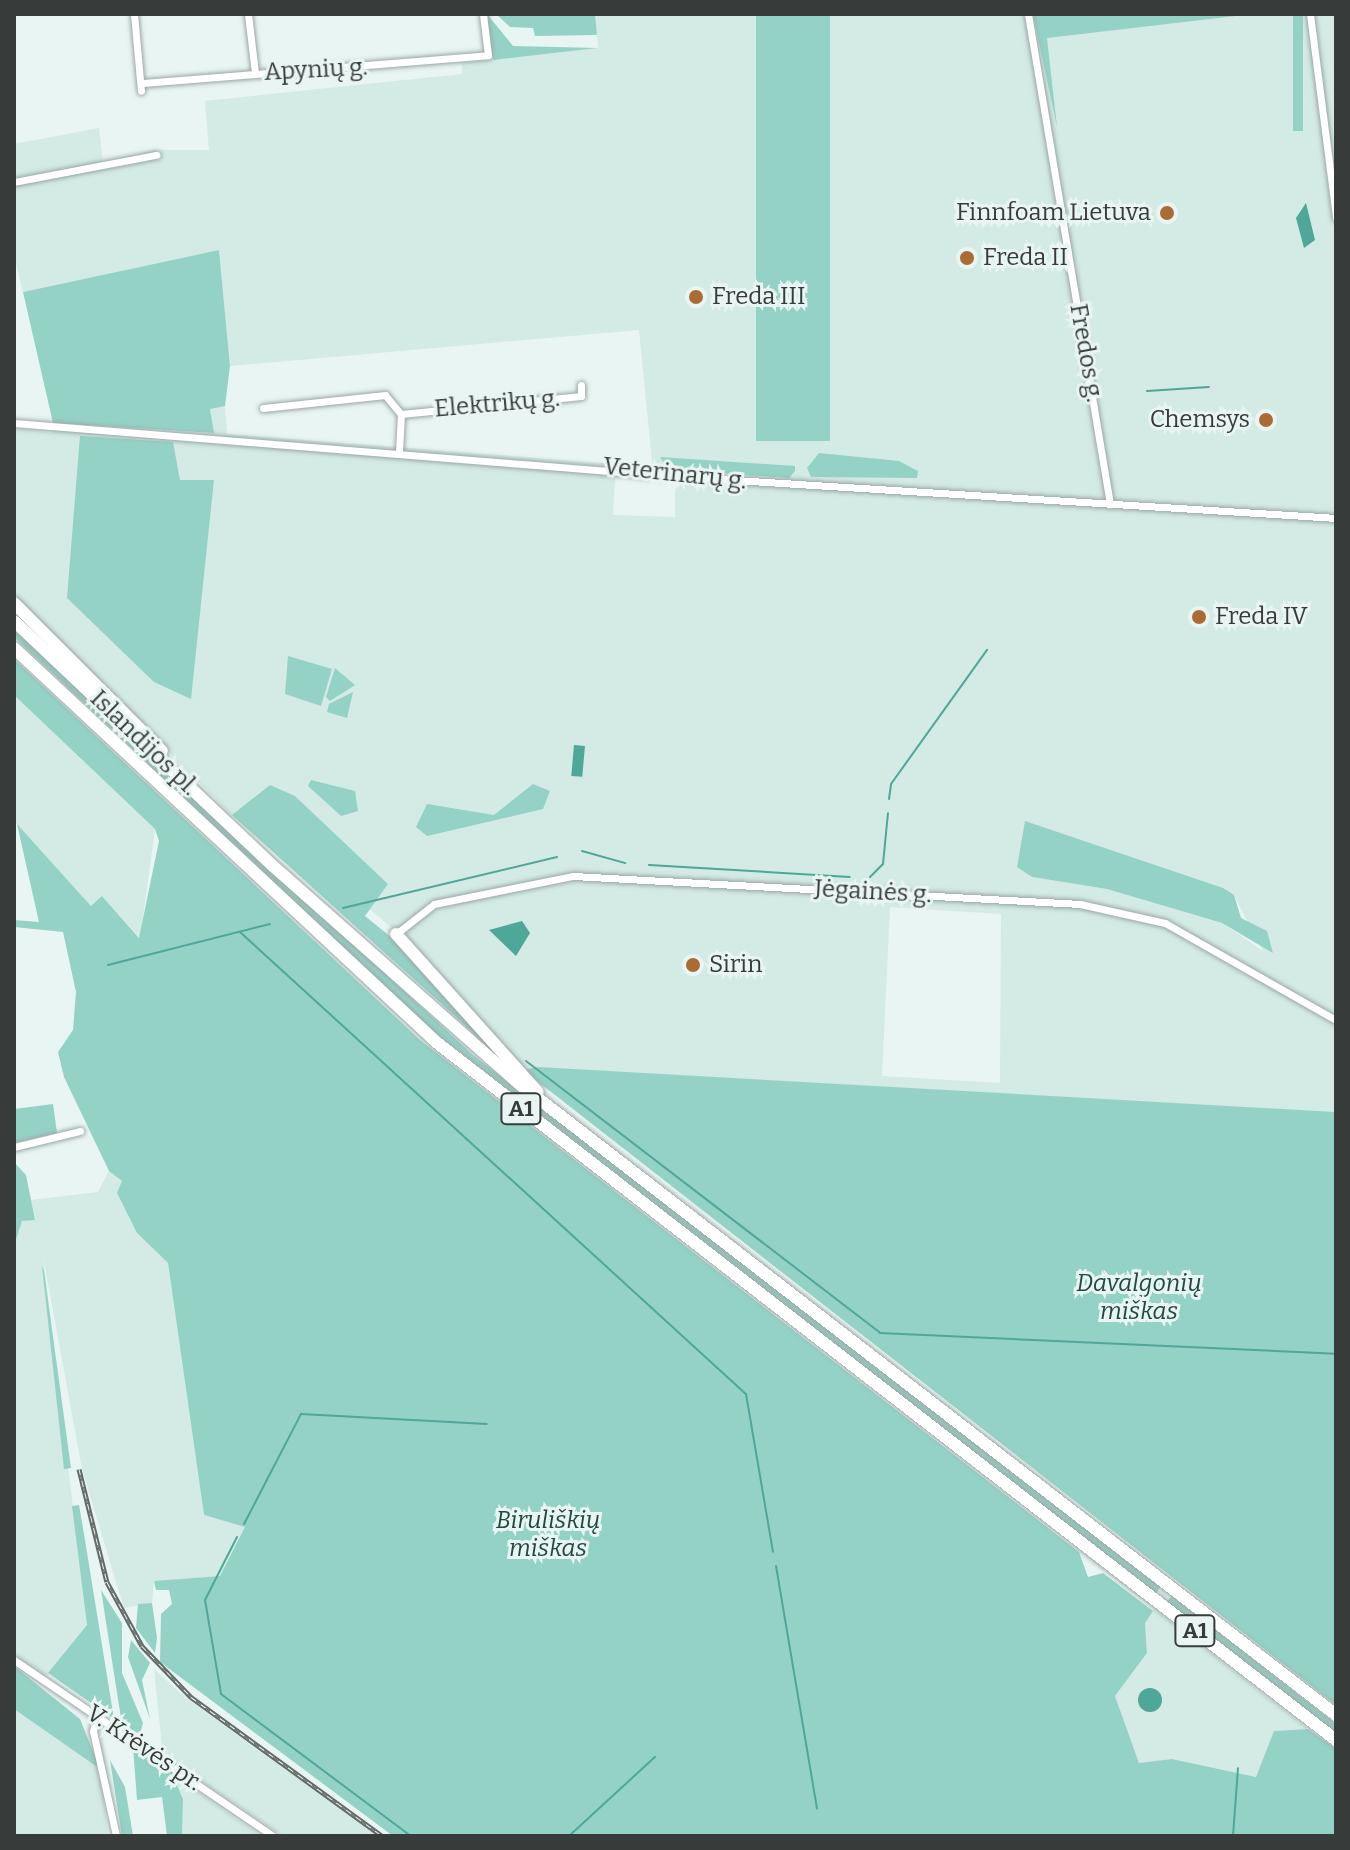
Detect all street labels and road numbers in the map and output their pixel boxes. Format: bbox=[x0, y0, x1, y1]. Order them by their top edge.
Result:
street label: Apynių g. bbox=[264, 53, 368, 87]
street label: Fredos g. bbox=[1063, 302, 1109, 404]
street label: Elektrikų g. bbox=[433, 384, 561, 424]
street label: Veterinarų g. bbox=[602, 452, 748, 496]
street label: Islandijos pl. bbox=[84, 684, 204, 802]
street label: Jėgainės g. bbox=[814, 875, 932, 909]
road number: A1 bbox=[499, 1091, 543, 1127]
road number: A1 bbox=[1173, 1613, 1217, 1649]
street label: V. Krėvės pr. bbox=[81, 1699, 207, 1797]

